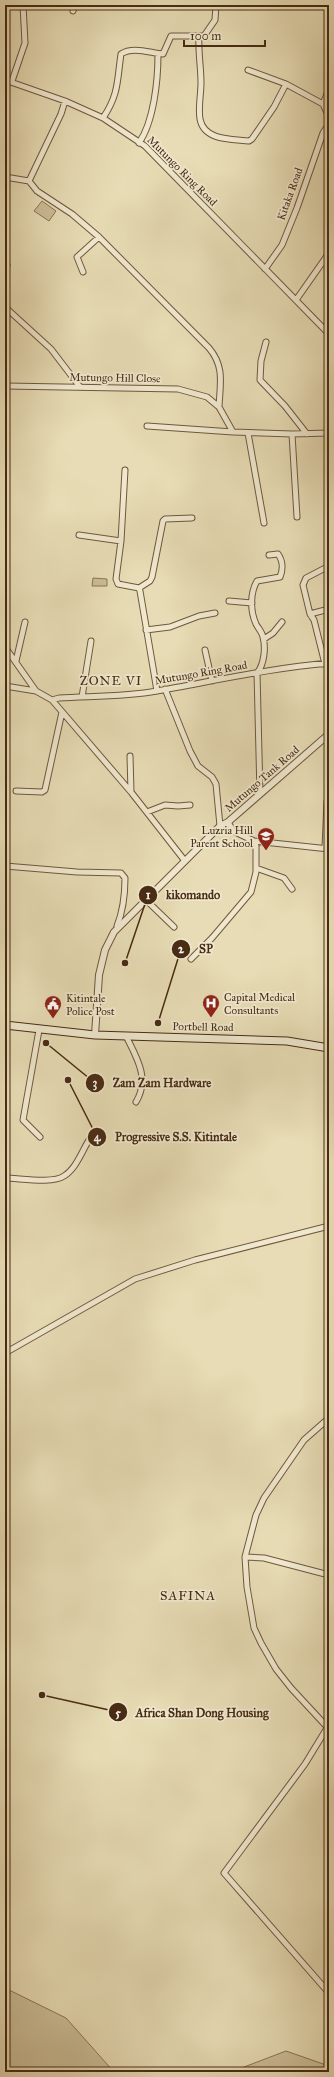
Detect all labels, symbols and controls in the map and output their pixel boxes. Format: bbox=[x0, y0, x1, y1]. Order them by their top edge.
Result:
scale bar bbox=[184, 22, 265, 48]
text: 100 m bbox=[190, 29, 221, 43]
street label: Mutungo Ring Road bbox=[144, 133, 220, 209]
street label: Kitaka Road bbox=[275, 166, 306, 222]
street label: Mutungo Hill Close bbox=[69, 371, 161, 385]
street label: Mutungo Ring Road bbox=[154, 658, 249, 688]
district label: ZONE VI bbox=[80, 673, 142, 689]
street label: Mutungo Tank Road bbox=[222, 743, 302, 815]
place label: Luzria Hill Parent School bbox=[190, 824, 253, 850]
school or university icon: Luzria Hill Parent School bbox=[256, 826, 276, 851]
callout: kikomando bbox=[138, 883, 229, 907]
text: 1 bbox=[146, 888, 151, 902]
text: kikomando bbox=[166, 888, 220, 902]
callout: SP bbox=[171, 937, 221, 961]
text: 2 bbox=[178, 942, 185, 956]
text: SP bbox=[199, 942, 213, 956]
place label: Capital Medical Consultants bbox=[224, 991, 295, 1017]
place label: Kitintale Police Post bbox=[66, 992, 115, 1018]
hospital icon: Capital Medical Consultants bbox=[201, 993, 221, 1018]
public building icon: Kitintale Police Post bbox=[43, 994, 63, 1019]
street label: Portbell Road bbox=[172, 1020, 234, 1034]
callout: Zam Zam Hardware bbox=[85, 1071, 219, 1095]
text: 3 bbox=[93, 1076, 98, 1091]
text: Zam Zam Hardware bbox=[113, 1076, 211, 1090]
callout: Progressive S.S. Kitintale bbox=[87, 1125, 245, 1149]
text: 4 bbox=[94, 1130, 102, 1145]
text: Progressive S.S. Kitintale bbox=[115, 1130, 237, 1145]
district label: SAFINA bbox=[160, 1588, 216, 1604]
callout: Africa Shan Dong Housing bbox=[108, 1700, 277, 1724]
text: 5 bbox=[115, 1706, 121, 1720]
text: Africa Shan Dong Housing bbox=[134, 1706, 269, 1721]

